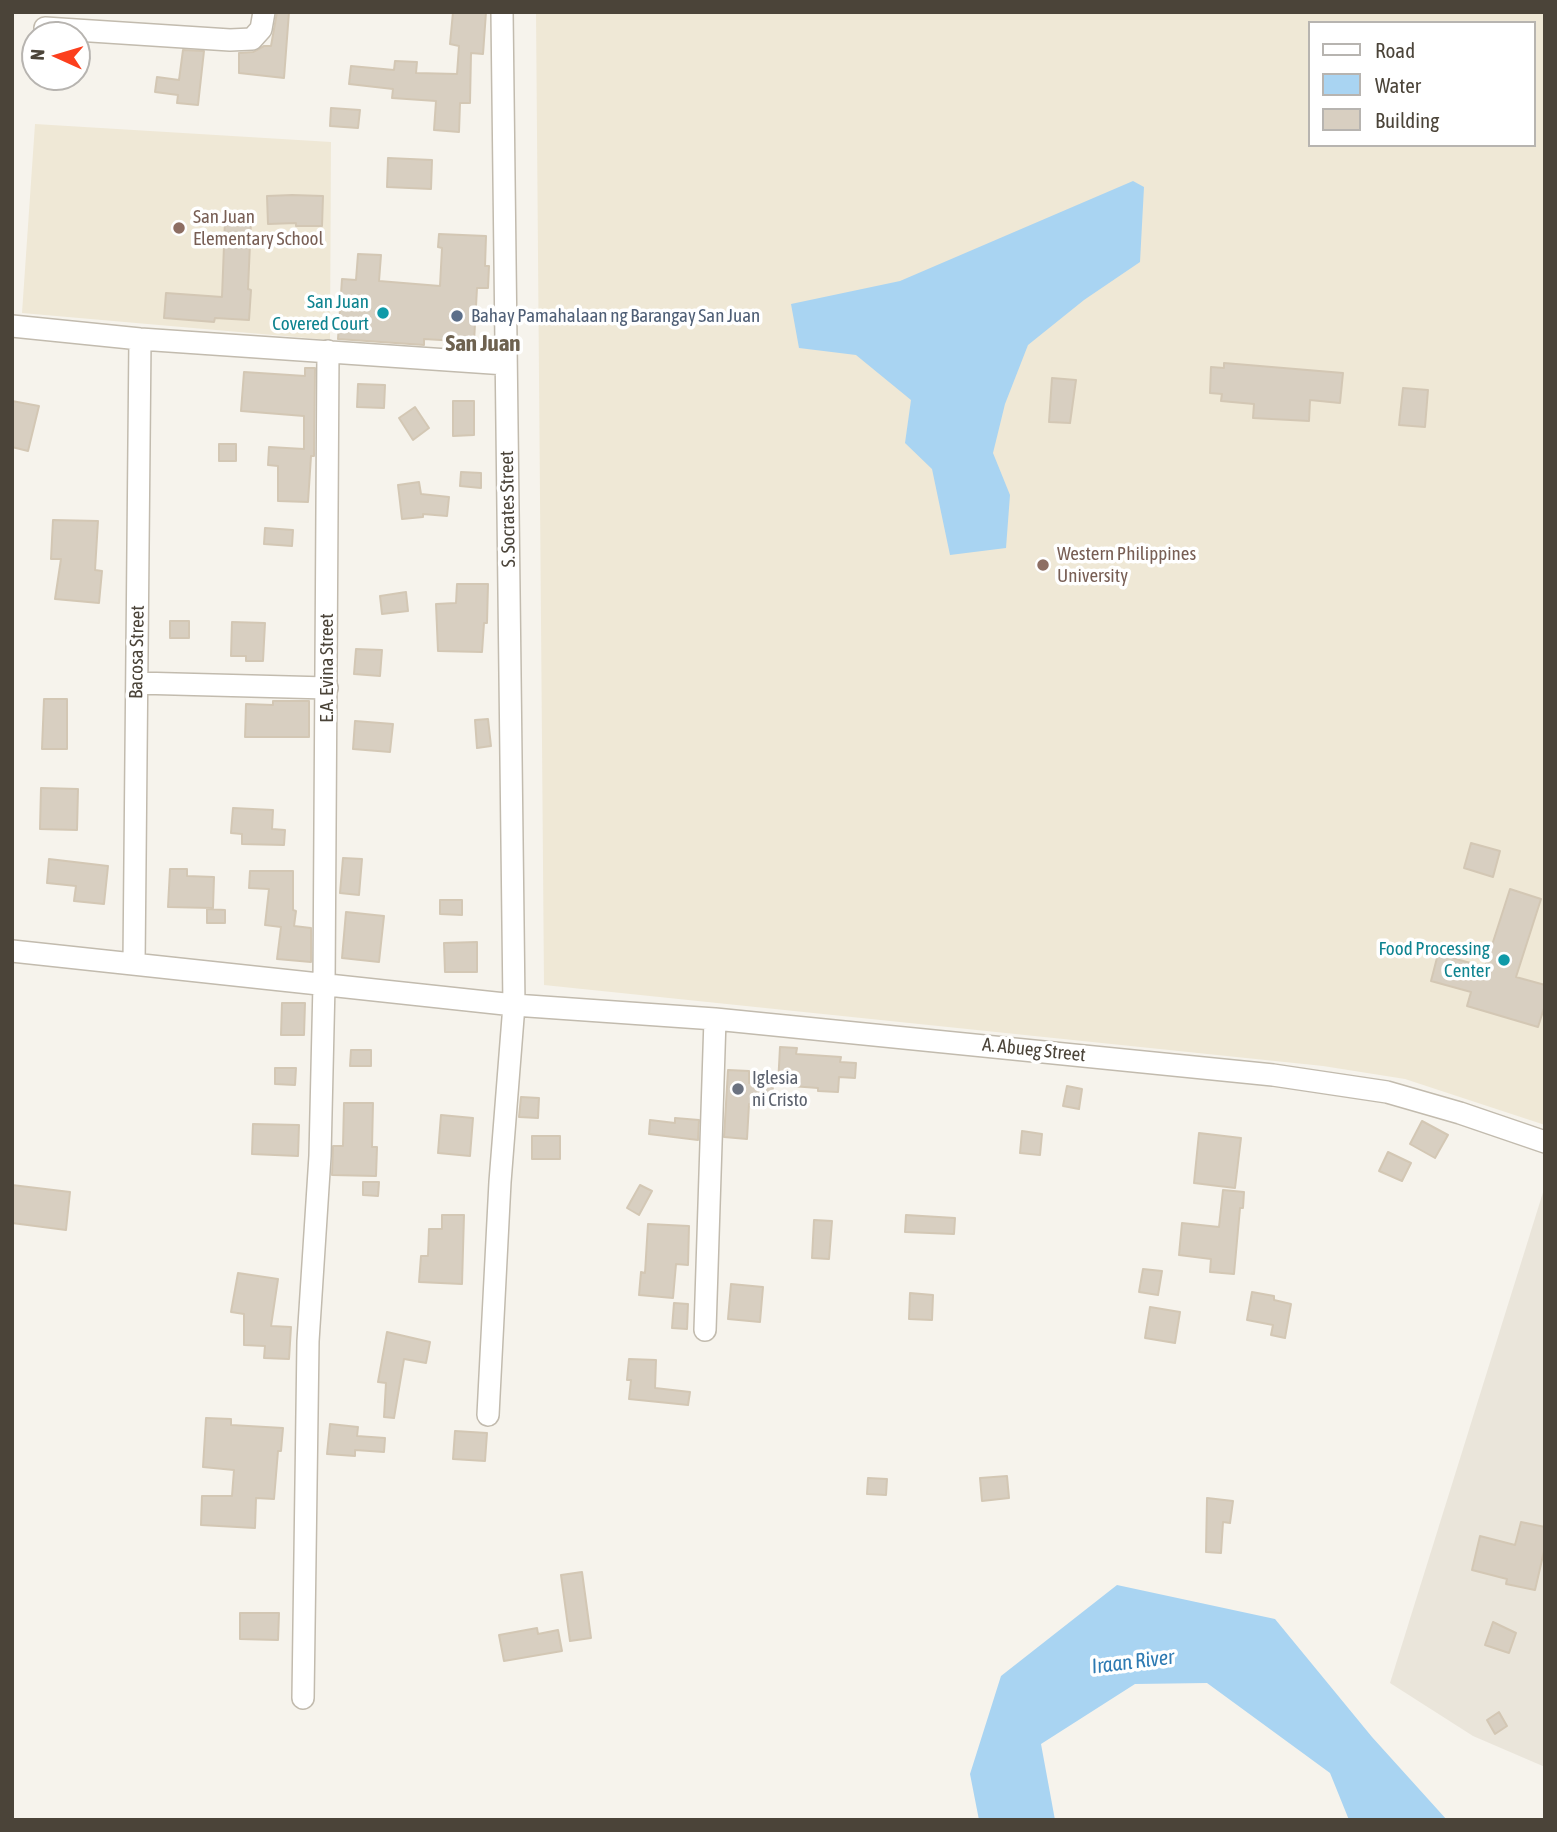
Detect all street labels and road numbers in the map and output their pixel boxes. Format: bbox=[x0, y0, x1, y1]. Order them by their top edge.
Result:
street label: S. Socrates Street bbox=[496, 450, 520, 568]
street label: Bacosa Street bbox=[125, 605, 149, 699]
street label: E.A. Evina Street bbox=[316, 613, 338, 723]
street label: A. Abueg Street bbox=[981, 1033, 1087, 1067]

